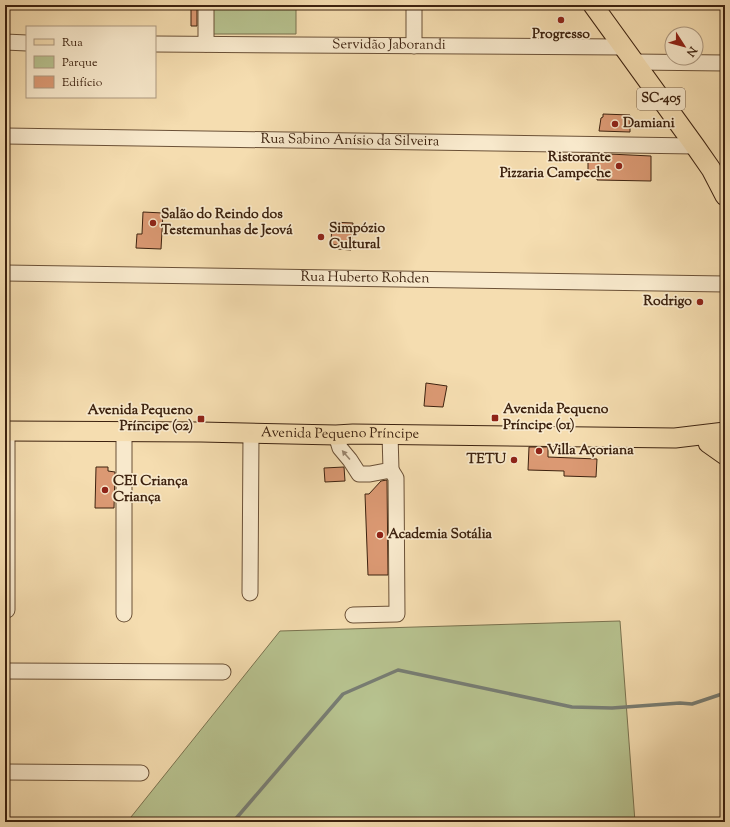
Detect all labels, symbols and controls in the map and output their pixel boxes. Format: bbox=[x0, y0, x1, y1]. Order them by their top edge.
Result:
marker: Progresso bbox=[556, 15, 566, 25]
place label: Progresso bbox=[532, 25, 590, 45]
legend bbox=[26, 26, 156, 98]
north arrow bbox=[664, 26, 704, 66]
text: Rua bbox=[62, 34, 83, 52]
street label: Servidão Jaborandi bbox=[332, 35, 446, 56]
text: N bbox=[682, 42, 701, 60]
text: Parque bbox=[62, 54, 98, 72]
text: Edifício bbox=[62, 74, 103, 92]
road number: SC-405 bbox=[637, 88, 685, 110]
place label: Damiani bbox=[623, 114, 675, 134]
marker: Damiani bbox=[610, 119, 620, 129]
street label: Rua Sabino Anísio da Silveira bbox=[261, 130, 440, 152]
place label: Ristorante Pizzaria Campeche bbox=[500, 148, 611, 184]
marker: Ristorante Pizzaria Campeche bbox=[614, 161, 624, 171]
place label: Salão do Reindo dos Testemunhas de Jeová bbox=[161, 205, 293, 241]
marker: Salão do Reindo dos Testemunhas de Jeová bbox=[148, 218, 158, 228]
place label: Simpózio Cultural bbox=[329, 219, 385, 255]
marker: Simpózio Cultural bbox=[316, 232, 326, 242]
street label: Rua Huberto Rohden bbox=[300, 268, 430, 289]
place label: Rodrigo bbox=[643, 292, 692, 312]
marker: Rodrigo bbox=[695, 297, 705, 307]
place label: Avenida Pequeno Príncipe (01) bbox=[503, 400, 609, 436]
place label: Avenida Pequeno Príncipe (02) bbox=[88, 401, 193, 437]
marker: Avenida Pequeno Príncipe (01) bbox=[490, 413, 500, 423]
marker: Avenida Pequeno Príncipe (02) bbox=[196, 414, 206, 424]
street label: Avenida Pequeno Príncipe bbox=[261, 423, 419, 445]
place label: Villa Açoriana bbox=[547, 441, 634, 461]
marker: Villa Açoriana bbox=[534, 446, 544, 456]
one-way arrow bbox=[341, 450, 350, 460]
place label: TETU bbox=[466, 450, 507, 470]
marker: TETU bbox=[509, 455, 519, 465]
place label: CEI Criança Criança bbox=[113, 472, 189, 508]
marker: CEI Criança Criança bbox=[100, 485, 110, 495]
place label: Academia Sotália bbox=[388, 525, 493, 545]
marker: Academia Sotália bbox=[375, 530, 385, 540]

